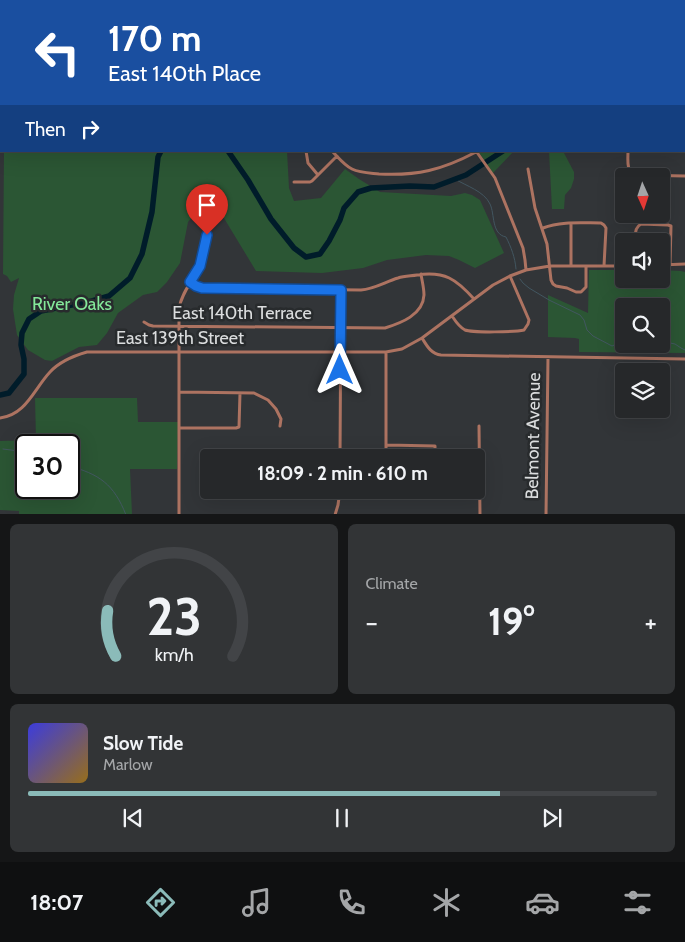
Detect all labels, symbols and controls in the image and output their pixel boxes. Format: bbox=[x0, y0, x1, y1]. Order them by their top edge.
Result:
text: 170 m bbox=[108, 17, 201, 60]
icon: left bbox=[25, 20, 90, 85]
text: East 140th Place bbox=[108, 60, 261, 87]
icon: right bbox=[76, 115, 104, 143]
text: Then bbox=[25, 118, 66, 141]
north arrow bbox=[615, 168, 670, 222]
map controls bbox=[615, 168, 670, 418]
pin bbox=[186, 184, 228, 235]
icon: arrive bbox=[193, 191, 221, 219]
button: sound bbox=[615, 233, 670, 288]
park label: River Oaks bbox=[32, 293, 112, 315]
button: search bbox=[615, 298, 670, 353]
street label: East 140th Terrace bbox=[172, 302, 312, 324]
street label: East 139th Street bbox=[116, 327, 244, 349]
position arrow bbox=[313, 343, 365, 395]
button: layers bbox=[615, 363, 670, 418]
street label: Belmont Avenue bbox=[521, 372, 545, 500]
speed limit sign: 30 bbox=[15, 434, 80, 499]
text: 18:09 · 2 min · 610 m bbox=[257, 462, 428, 485]
text: Climate bbox=[366, 574, 418, 593]
text: 23 bbox=[146, 585, 202, 648]
text: 19° bbox=[488, 598, 534, 645]
text: − bbox=[366, 605, 378, 639]
text: + bbox=[645, 605, 657, 639]
text: km/h bbox=[154, 644, 193, 665]
text: Slow Tide bbox=[103, 732, 183, 755]
text: Marlow bbox=[103, 755, 153, 774]
icon: previous bbox=[119, 804, 147, 832]
icon: pause bbox=[328, 804, 356, 832]
icon: next bbox=[538, 804, 566, 832]
icon: directions bbox=[143, 885, 178, 920]
icon: music bbox=[239, 885, 274, 920]
icon: phone bbox=[334, 885, 369, 920]
icon: climate bbox=[429, 885, 464, 920]
icon: car bbox=[525, 885, 560, 920]
icon: filters bbox=[620, 885, 655, 920]
text: 18:07 bbox=[30, 889, 83, 916]

